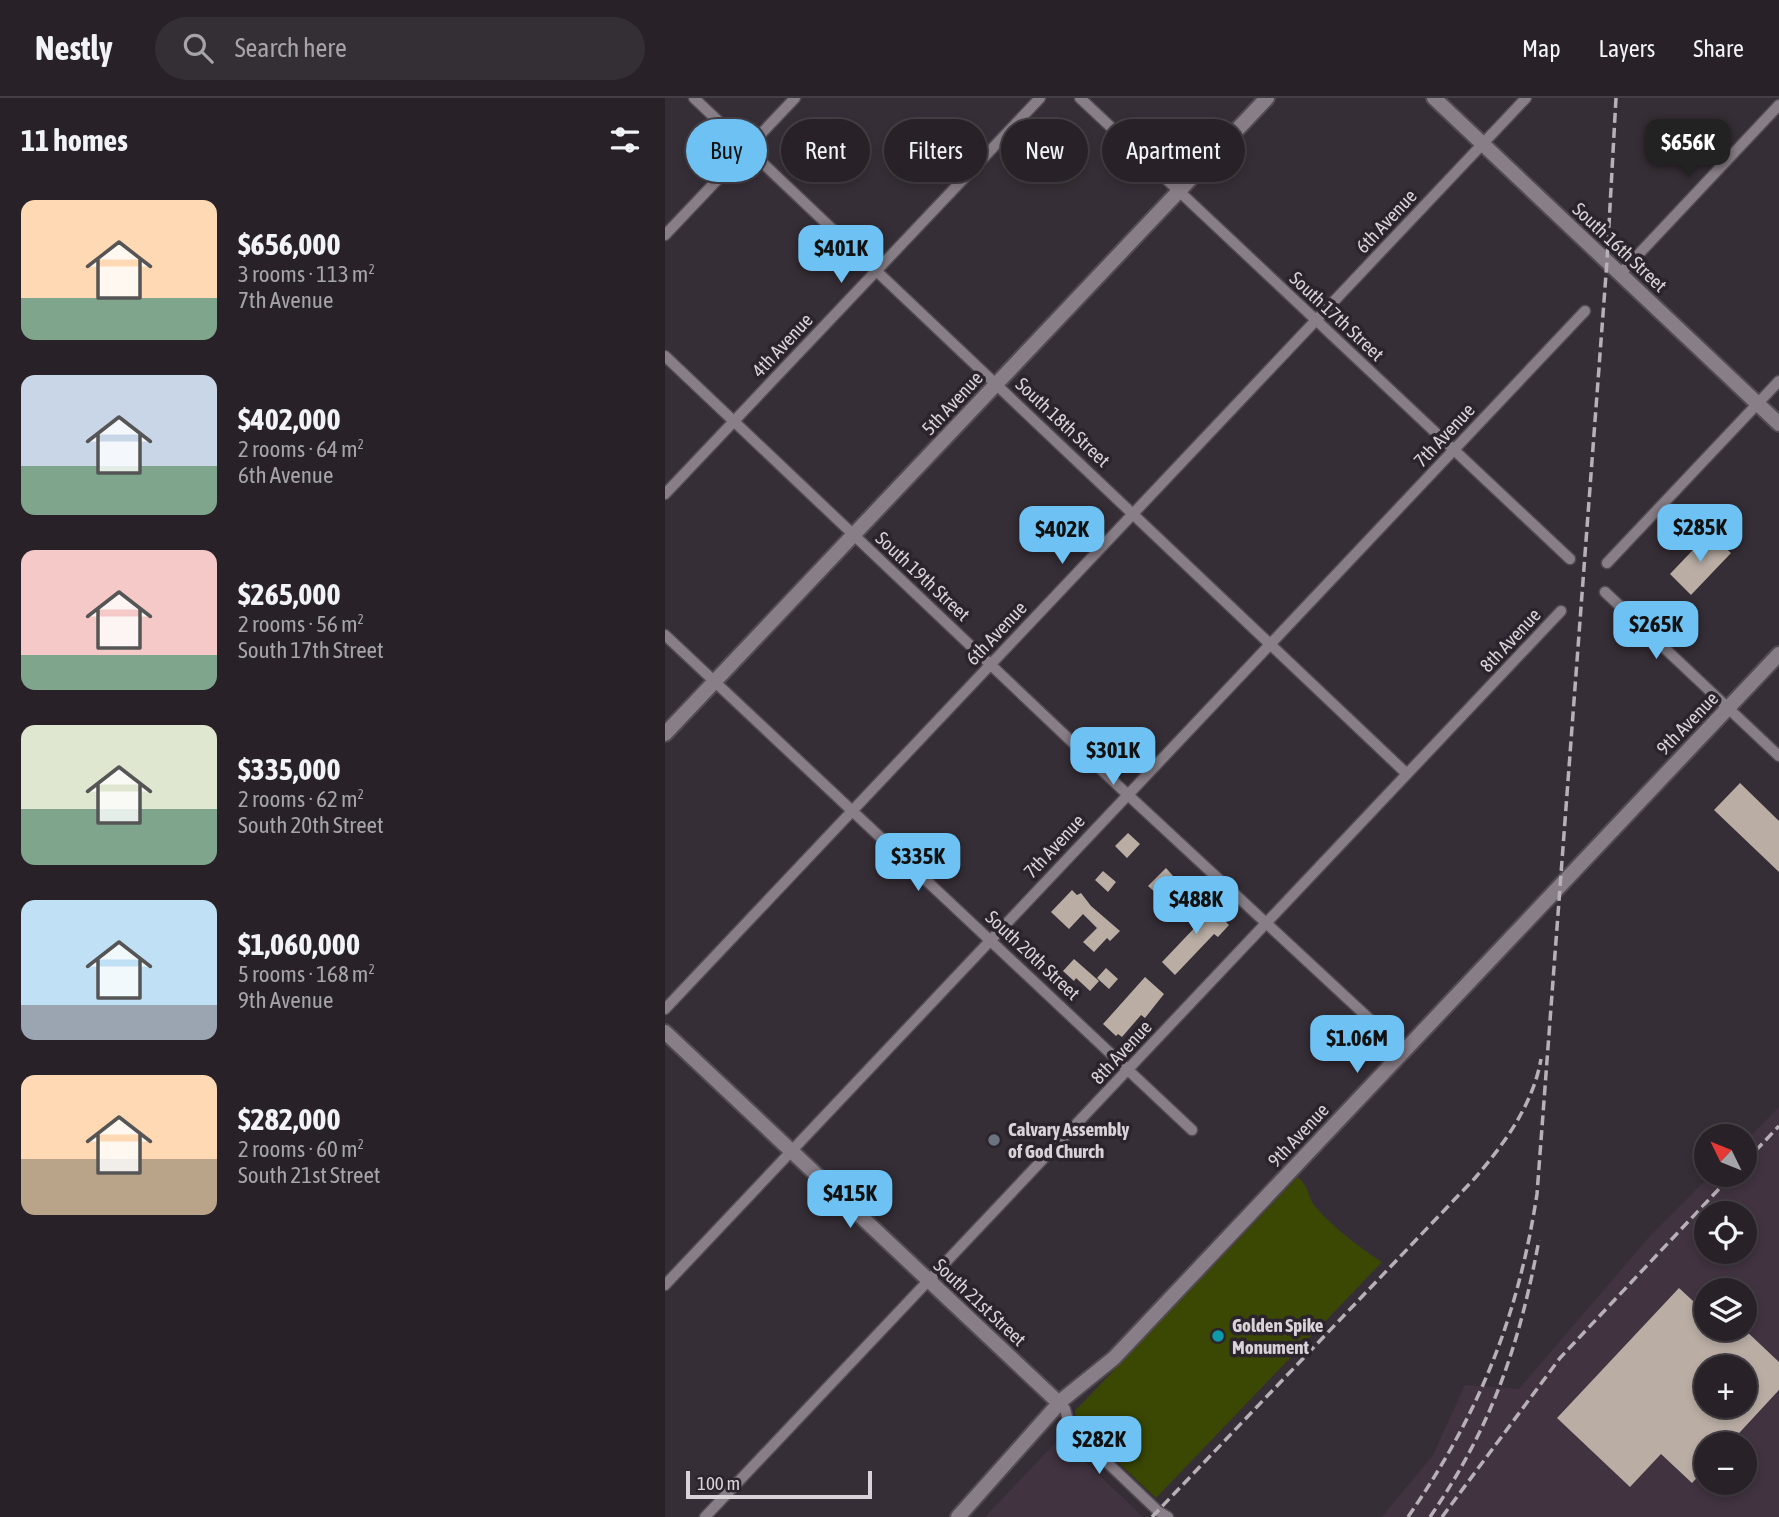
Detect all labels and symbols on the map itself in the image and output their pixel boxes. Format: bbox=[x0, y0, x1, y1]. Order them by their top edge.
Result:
pin: $656K bbox=[1639, 120, 1737, 179]
street label: 6th Avenue bbox=[1351, 185, 1421, 257]
street label: South 16th Street bbox=[1569, 198, 1671, 296]
pin: $401K bbox=[792, 226, 890, 285]
street label: South 17th Street bbox=[1286, 267, 1388, 365]
street label: 4th Avenue bbox=[747, 309, 817, 381]
street label: 5th Avenue bbox=[917, 367, 987, 439]
street label: South 18th Street bbox=[1012, 373, 1114, 471]
street label: 7th Avenue bbox=[1409, 399, 1479, 471]
pin: $285K bbox=[1651, 504, 1749, 564]
pin: $402K bbox=[1013, 506, 1111, 566]
street label: South 19th Street bbox=[872, 527, 974, 625]
street label: 6th Avenue bbox=[961, 597, 1031, 669]
pin: $265K bbox=[1607, 602, 1705, 661]
street label: 8th Avenue bbox=[1475, 604, 1545, 676]
street label: 9th Avenue bbox=[1652, 687, 1722, 759]
pin: $301K bbox=[1064, 728, 1162, 787]
street label: 7th Avenue bbox=[1019, 810, 1089, 882]
pin: $335K bbox=[869, 834, 967, 893]
pin: $488K bbox=[1147, 876, 1245, 936]
street label: South 20th Street bbox=[982, 906, 1084, 1004]
street label: 8th Avenue bbox=[1086, 1016, 1156, 1088]
pin: $1.06M bbox=[1300, 1016, 1414, 1075]
street label: 9th Avenue bbox=[1263, 1099, 1333, 1171]
place label: Calvary Assembly of God Church bbox=[1008, 1118, 1130, 1162]
north arrow bbox=[1694, 1124, 1757, 1186]
marker: Calvary Assembly of God Church bbox=[986, 1132, 1002, 1148]
pin: $415K bbox=[801, 1170, 899, 1230]
street label: South 21st Street bbox=[929, 1254, 1031, 1350]
place label: Golden Spike Monument bbox=[1232, 1314, 1324, 1358]
marker: Golden Spike Monument bbox=[1210, 1328, 1226, 1344]
pin: $282K bbox=[1050, 1416, 1148, 1476]
scale bar bbox=[686, 1468, 871, 1500]

